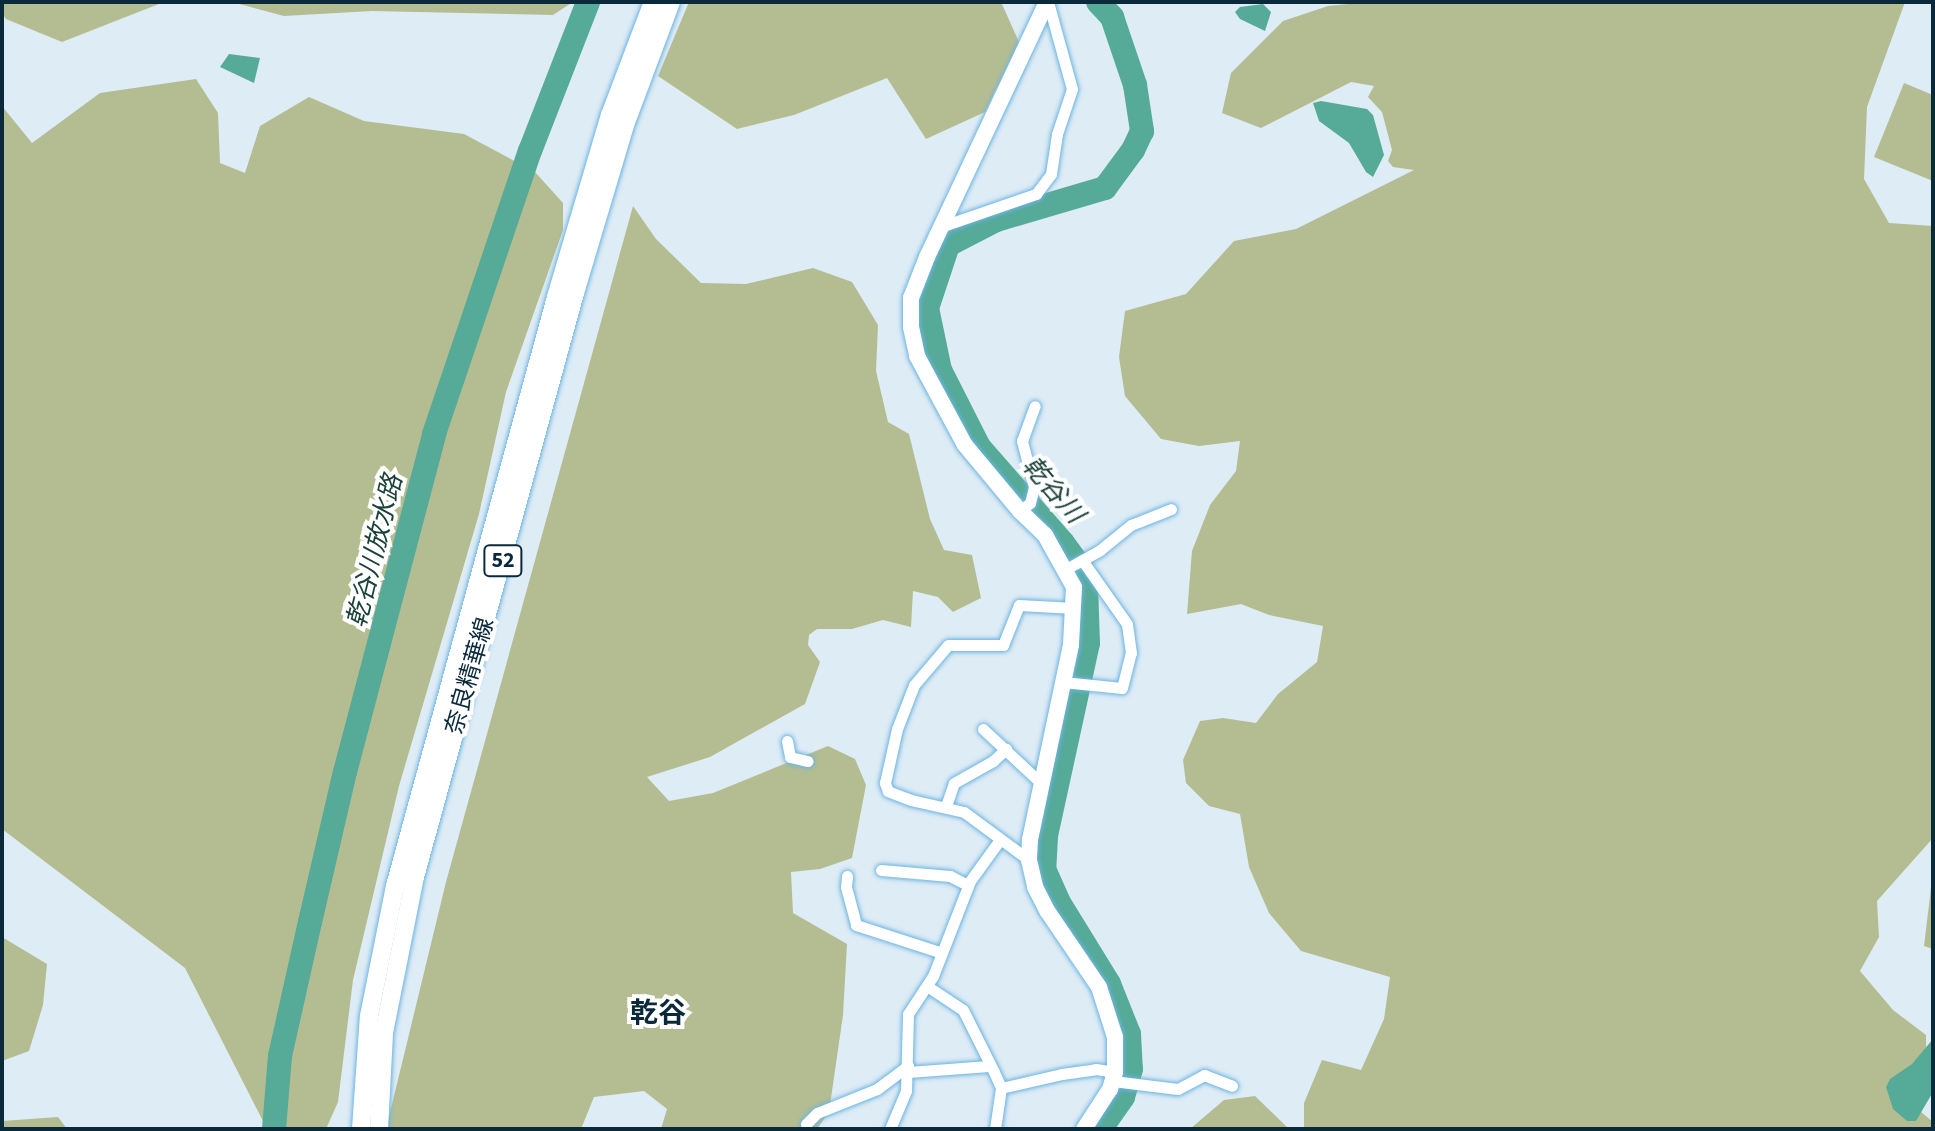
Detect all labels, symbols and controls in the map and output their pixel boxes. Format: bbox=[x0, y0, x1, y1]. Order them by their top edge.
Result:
water label: 乾谷川 bbox=[1016, 450, 1090, 530]
water label: 乾谷川放水路 bbox=[341, 472, 409, 630]
road number: 52 bbox=[483, 543, 523, 579]
street label: 奈良精華線 bbox=[440, 614, 500, 738]
district label: 乾谷 bbox=[630, 996, 686, 1030]

